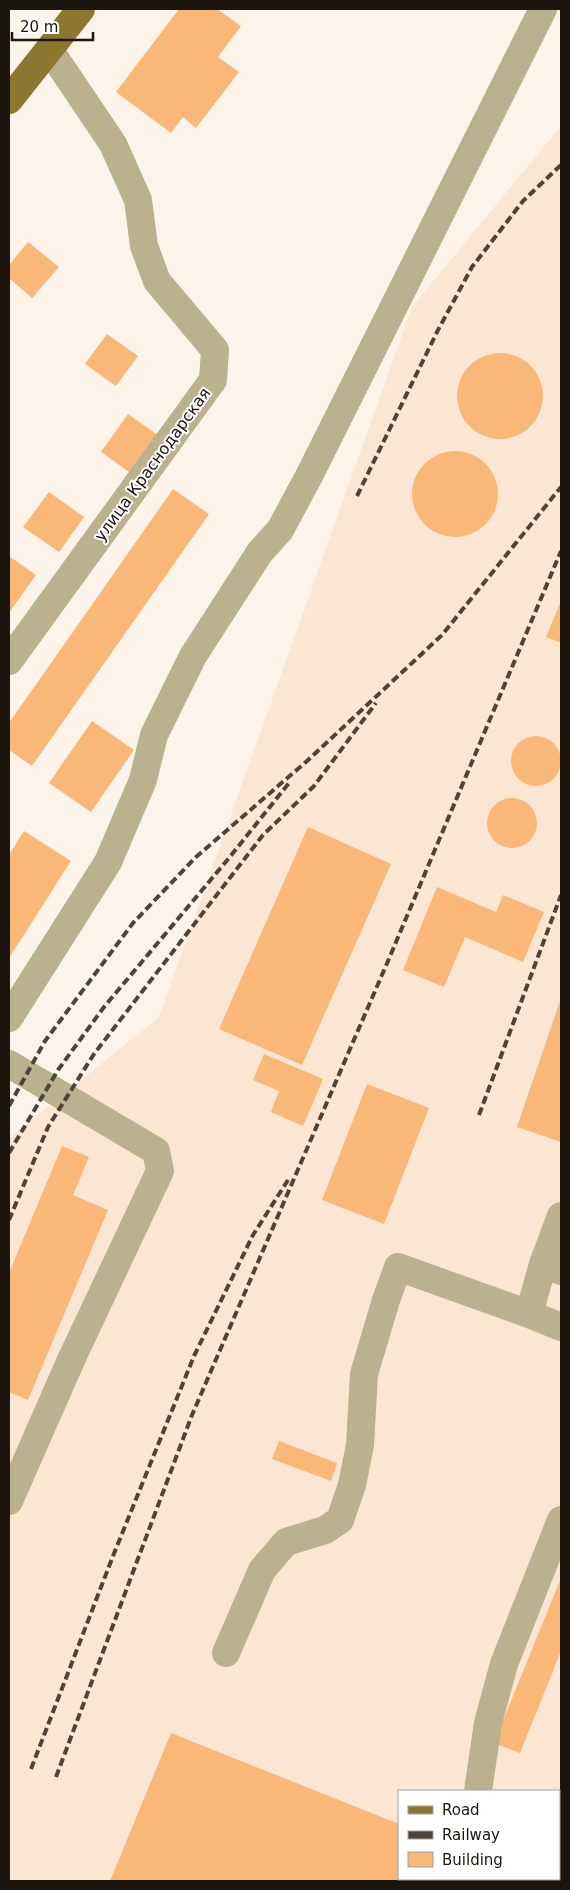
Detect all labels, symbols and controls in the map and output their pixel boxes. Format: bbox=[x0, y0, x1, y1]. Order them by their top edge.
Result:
scale bar bbox=[12, 10, 94, 42]
text: 20 m bbox=[20, 18, 58, 36]
street label: улица Краснодарская bbox=[90, 384, 215, 545]
legend bbox=[398, 1790, 560, 1880]
text: Road bbox=[442, 1801, 480, 1819]
text: Railway bbox=[442, 1826, 500, 1844]
text: Building bbox=[442, 1851, 503, 1869]

